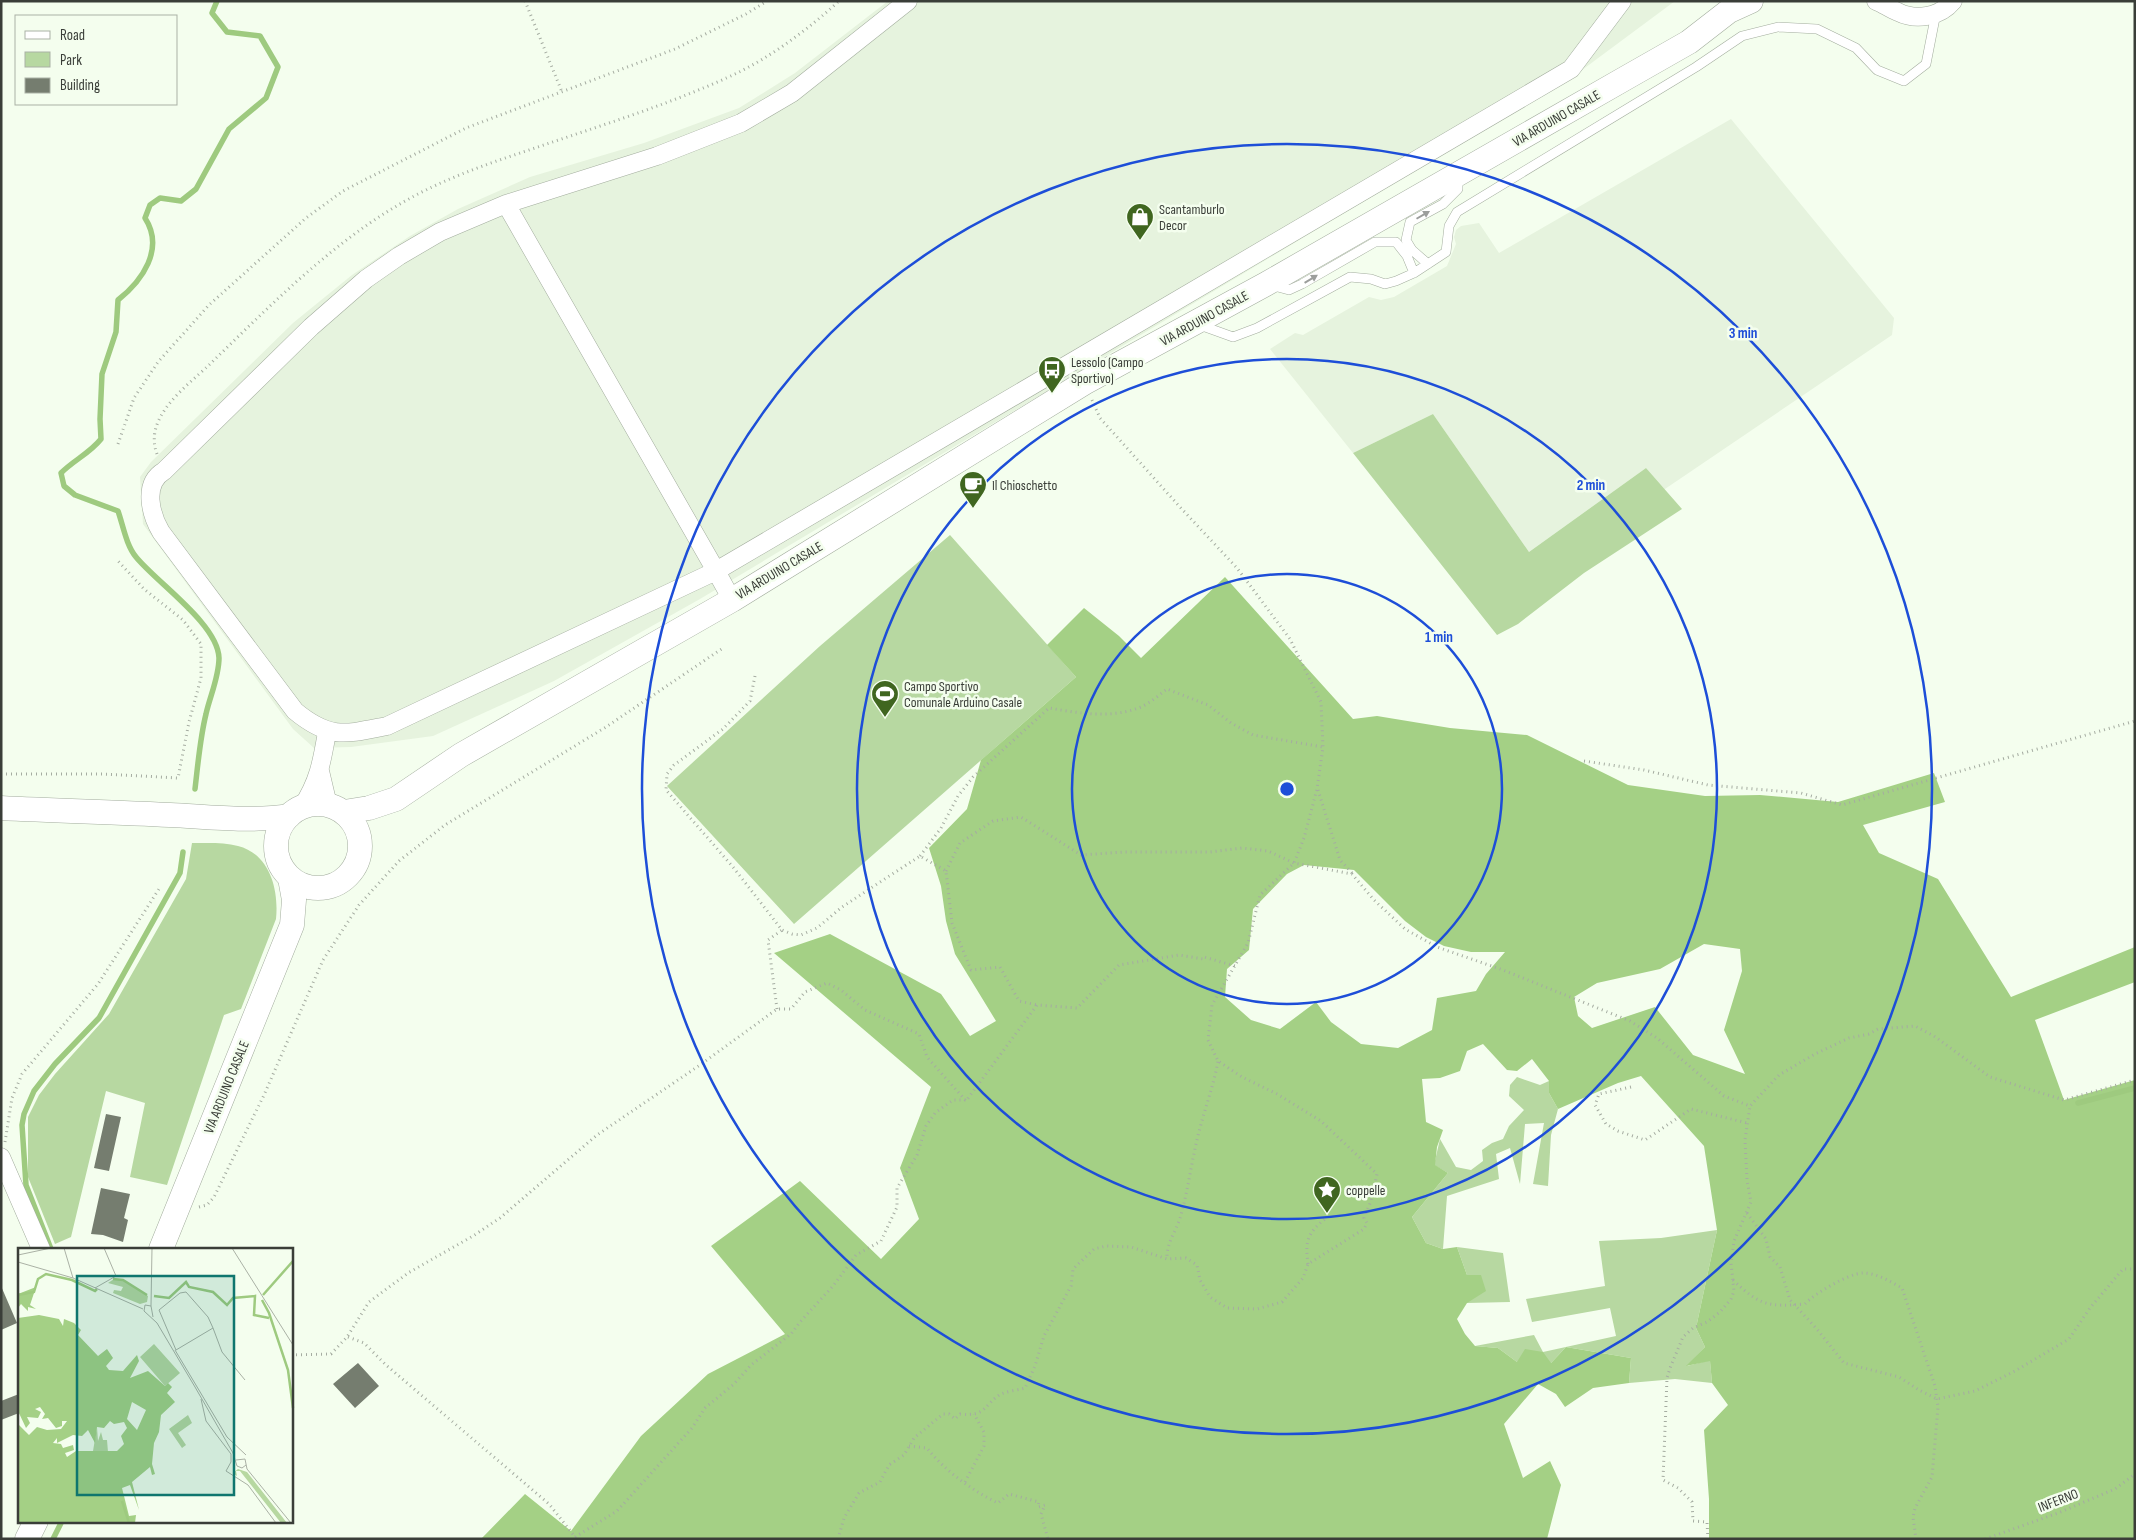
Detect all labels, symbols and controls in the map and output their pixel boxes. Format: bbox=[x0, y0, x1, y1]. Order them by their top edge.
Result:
legend bbox=[15, 15, 178, 105]
text: Road bbox=[60, 26, 85, 45]
text: Park bbox=[60, 51, 82, 70]
text: Building bbox=[60, 76, 100, 95]
street label: VIA ARDUINO CASALE bbox=[1509, 86, 1603, 150]
place label: Scantamburlo Decor bbox=[1159, 201, 1225, 234]
shop icon: Scantamburlo Decor bbox=[1125, 202, 1155, 241]
one-way arrow bbox=[1415, 211, 1430, 219]
one-way arrow bbox=[1305, 274, 1318, 284]
street label: VIA ARDUINO CASALE bbox=[1157, 287, 1252, 350]
text: 3 min bbox=[1729, 324, 1757, 343]
place label: Lessolo (Campo Sportivo) bbox=[1071, 354, 1144, 387]
bus stop icon: Lessolo (Campo Sportivo) bbox=[1037, 355, 1067, 394]
cafe icon: Il Chioschetto bbox=[958, 470, 988, 509]
text: 2 min bbox=[1577, 476, 1605, 495]
place label: Il Chioschetto bbox=[992, 477, 1057, 494]
street label: VIA ARDUINO CASALE bbox=[733, 538, 826, 603]
text: 1 min bbox=[1425, 628, 1453, 647]
place label: Campo Sportivo Comunale Arduino Casale bbox=[904, 678, 1022, 711]
sports icon: Campo Sportivo Comunale Arduino Casale bbox=[870, 679, 900, 718]
centre of rings bbox=[1278, 780, 1296, 798]
street label: VIA ARDUINO CASALE bbox=[200, 1038, 253, 1136]
place icon: coppelle bbox=[1312, 1175, 1342, 1214]
place label: coppelle bbox=[1346, 1182, 1385, 1199]
inset map bbox=[18, 1248, 292, 1522]
street label: INFERNO bbox=[2036, 1485, 2081, 1516]

